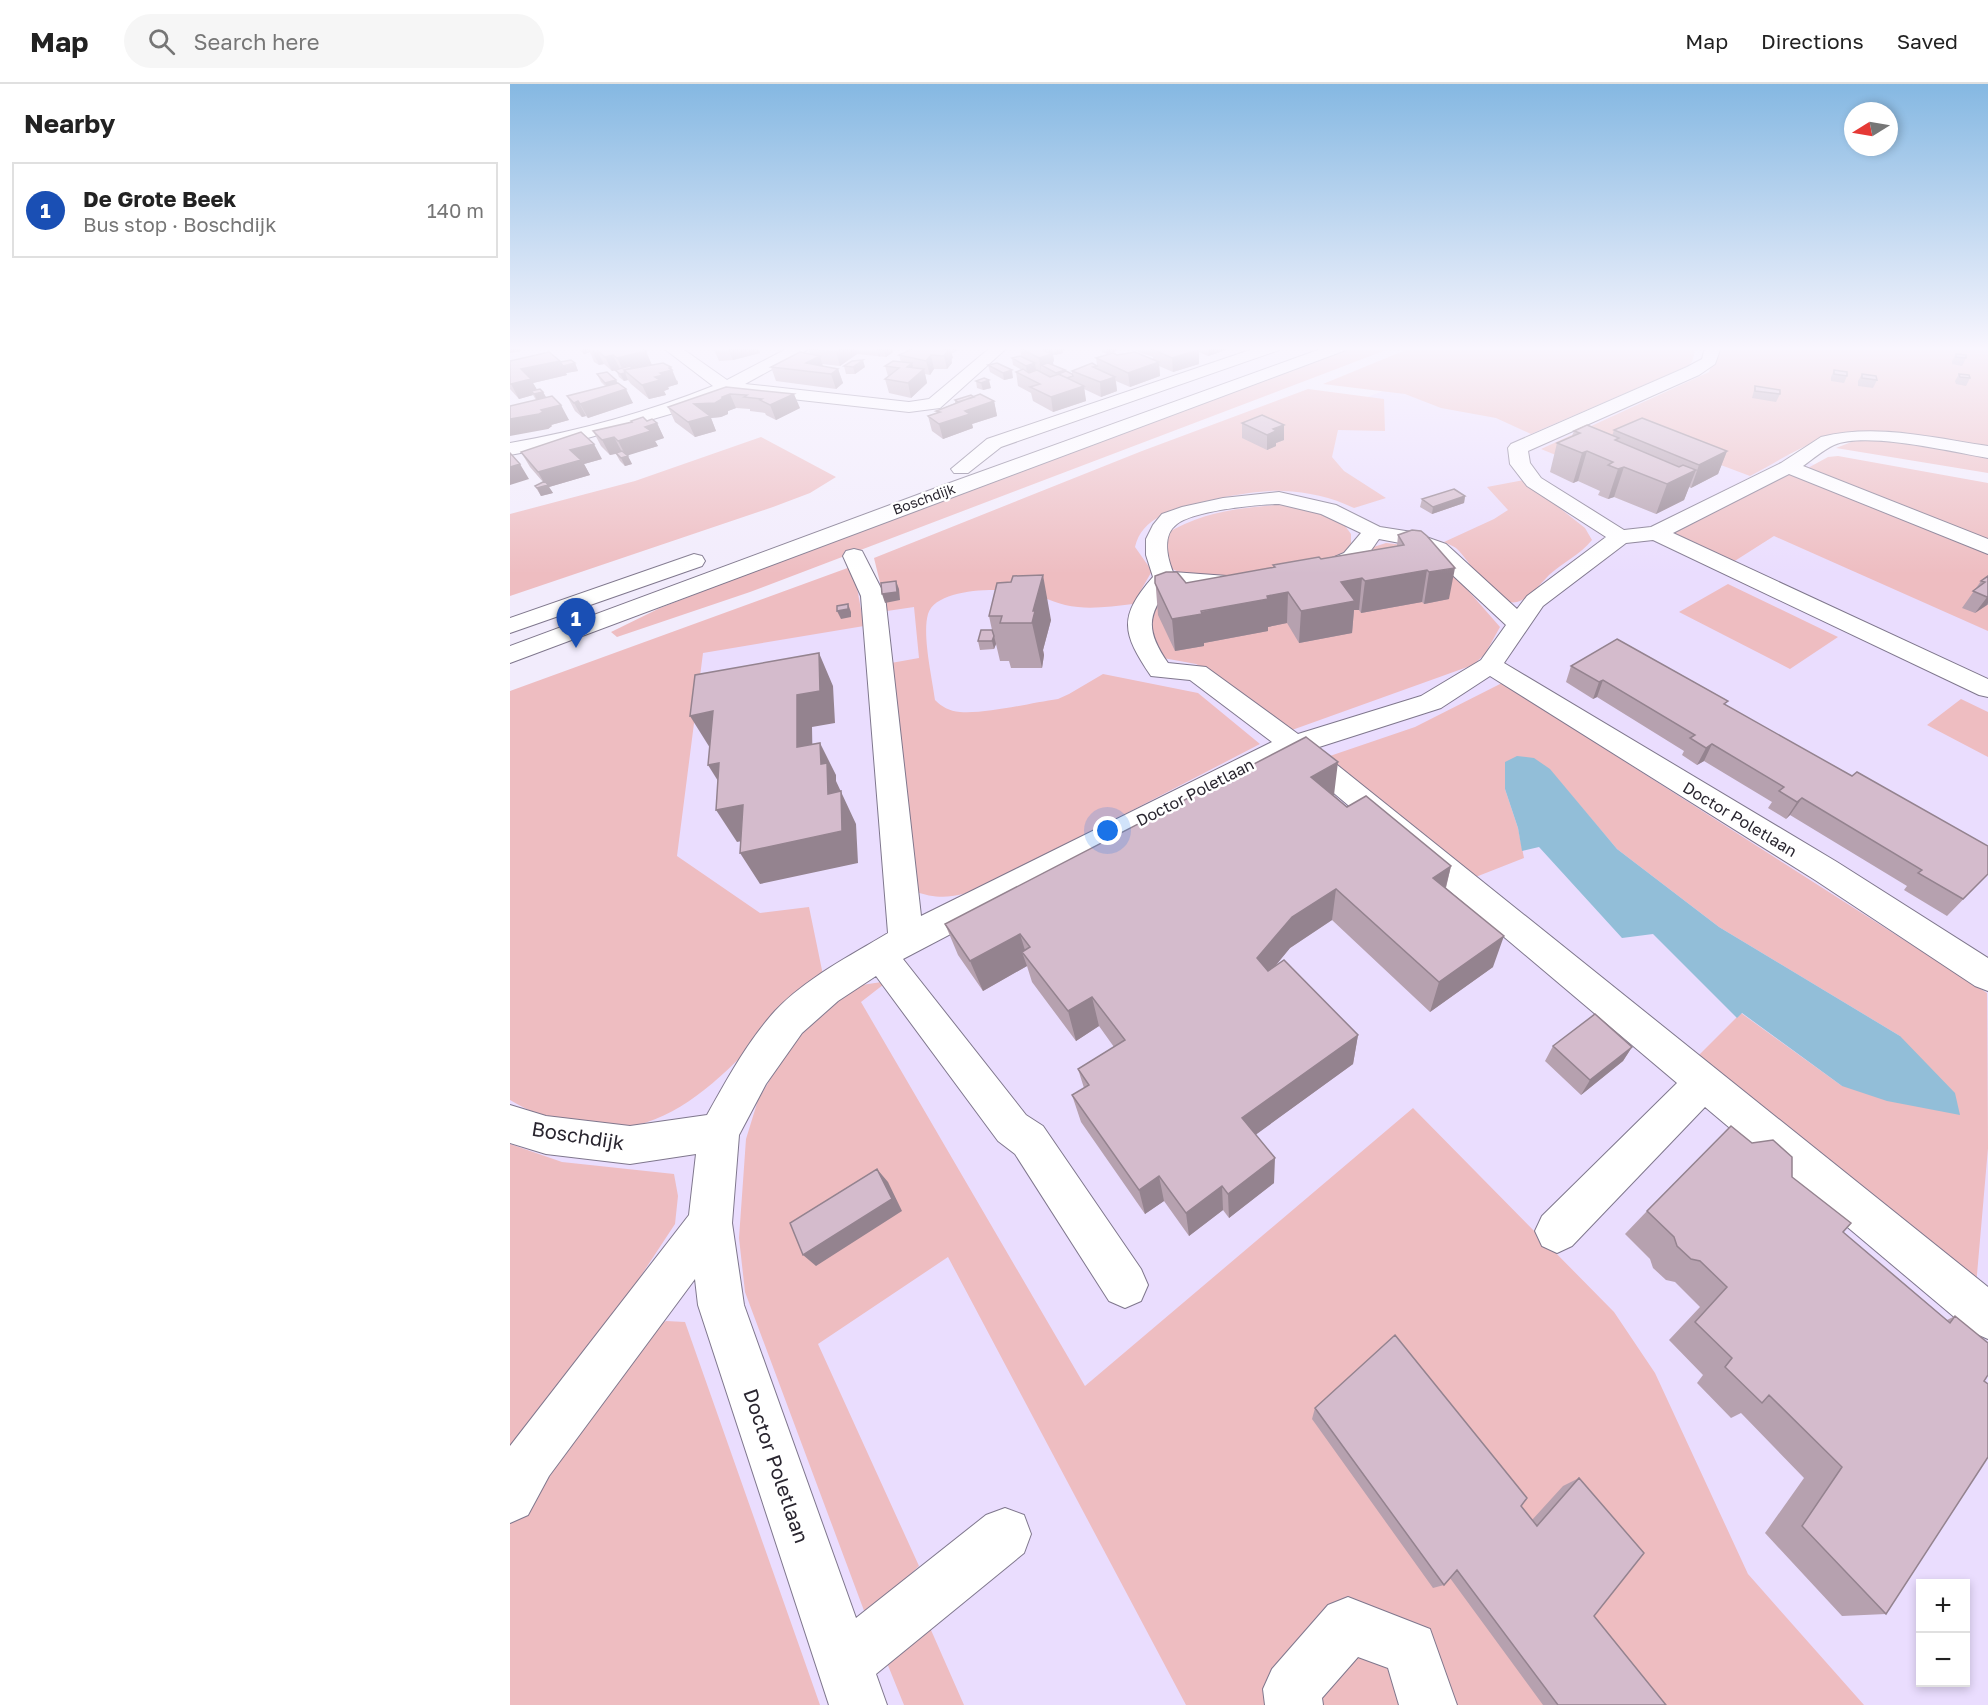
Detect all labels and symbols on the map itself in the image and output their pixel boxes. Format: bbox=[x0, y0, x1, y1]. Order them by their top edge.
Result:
north arrow bbox=[1844, 102, 1898, 156]
street label: Boschdijk bbox=[890, 479, 958, 518]
pin: 1 bbox=[556, 598, 596, 648]
street label: Doctor Poletlaan bbox=[1133, 754, 1257, 830]
street label: Doctor Poletlaan bbox=[1679, 777, 1801, 861]
your location bbox=[1093, 816, 1122, 845]
street label: Boschdijk bbox=[530, 1116, 626, 1154]
street label: Doctor Poletlaan bbox=[739, 1385, 815, 1546]

